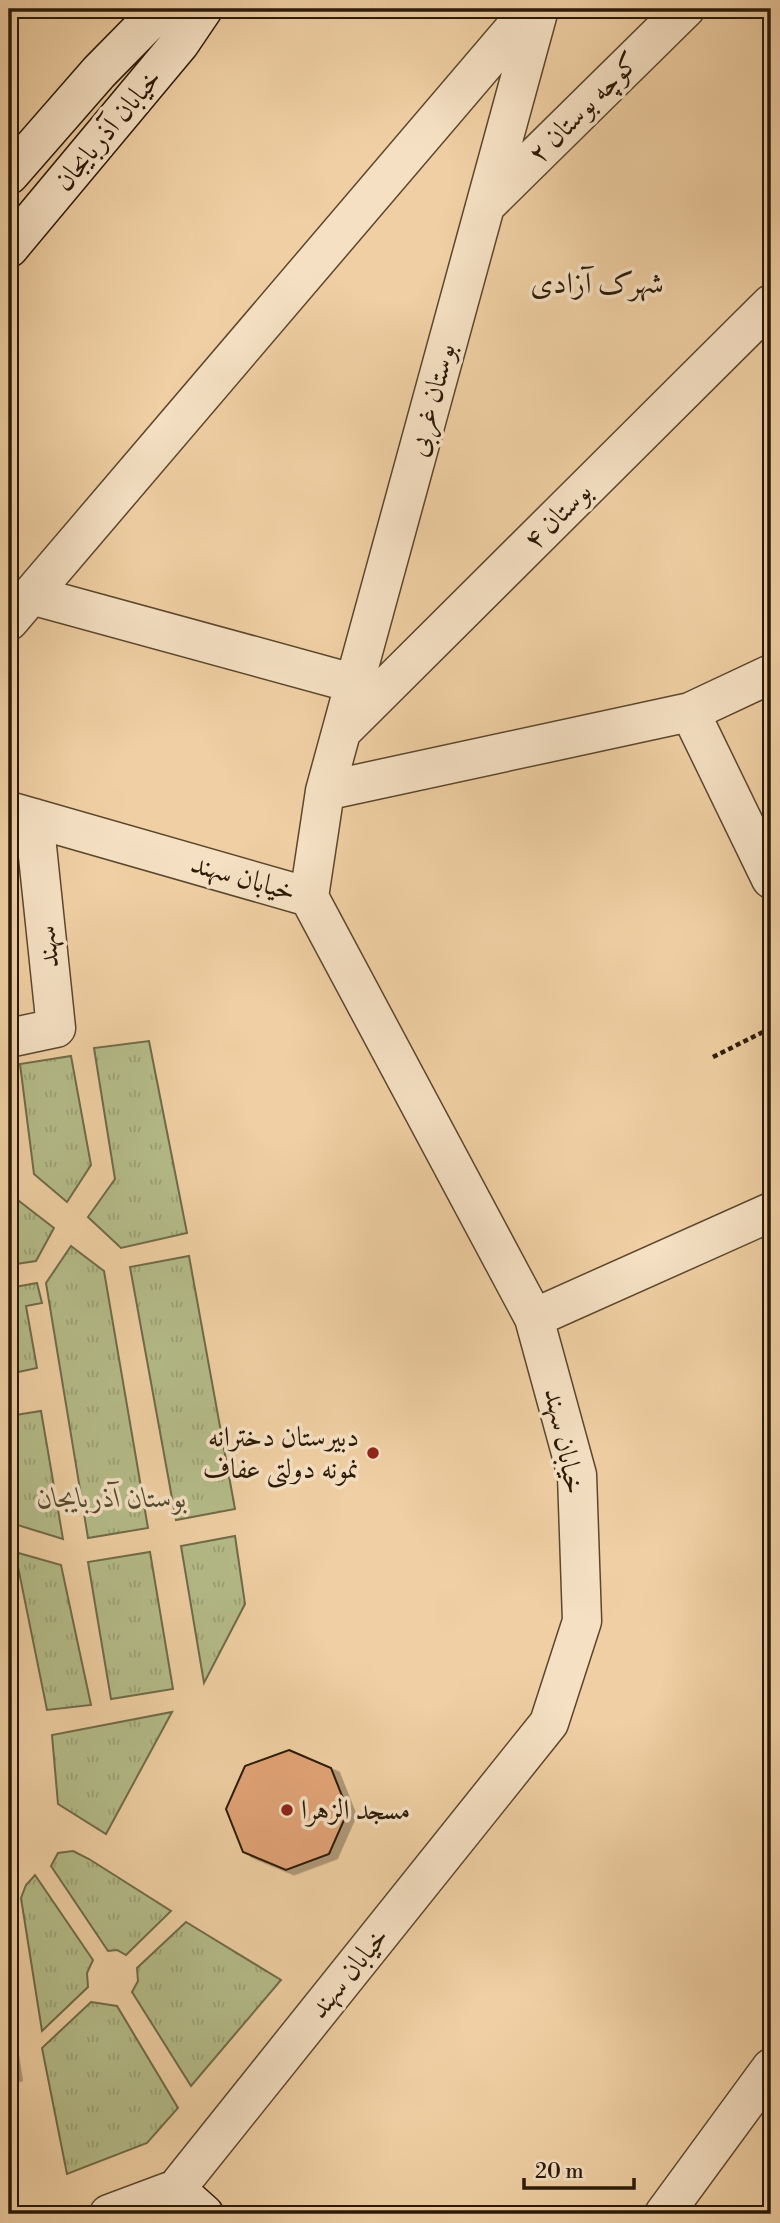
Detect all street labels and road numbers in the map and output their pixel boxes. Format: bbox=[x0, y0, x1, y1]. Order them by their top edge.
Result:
street label: کوچه بوستان ۲ bbox=[521, 45, 648, 172]
street label: خیابان آذربایجان bbox=[47, 62, 169, 198]
street label: بوستان غربی bbox=[400, 340, 465, 461]
street label: بوستان ۴ bbox=[517, 475, 599, 557]
street label: خیابان سهند bbox=[186, 846, 300, 910]
street label: سهند bbox=[28, 924, 68, 970]
street label: خیابان سهند bbox=[536, 1385, 592, 1497]
street label: خیابان سهند bbox=[302, 1920, 396, 2026]

